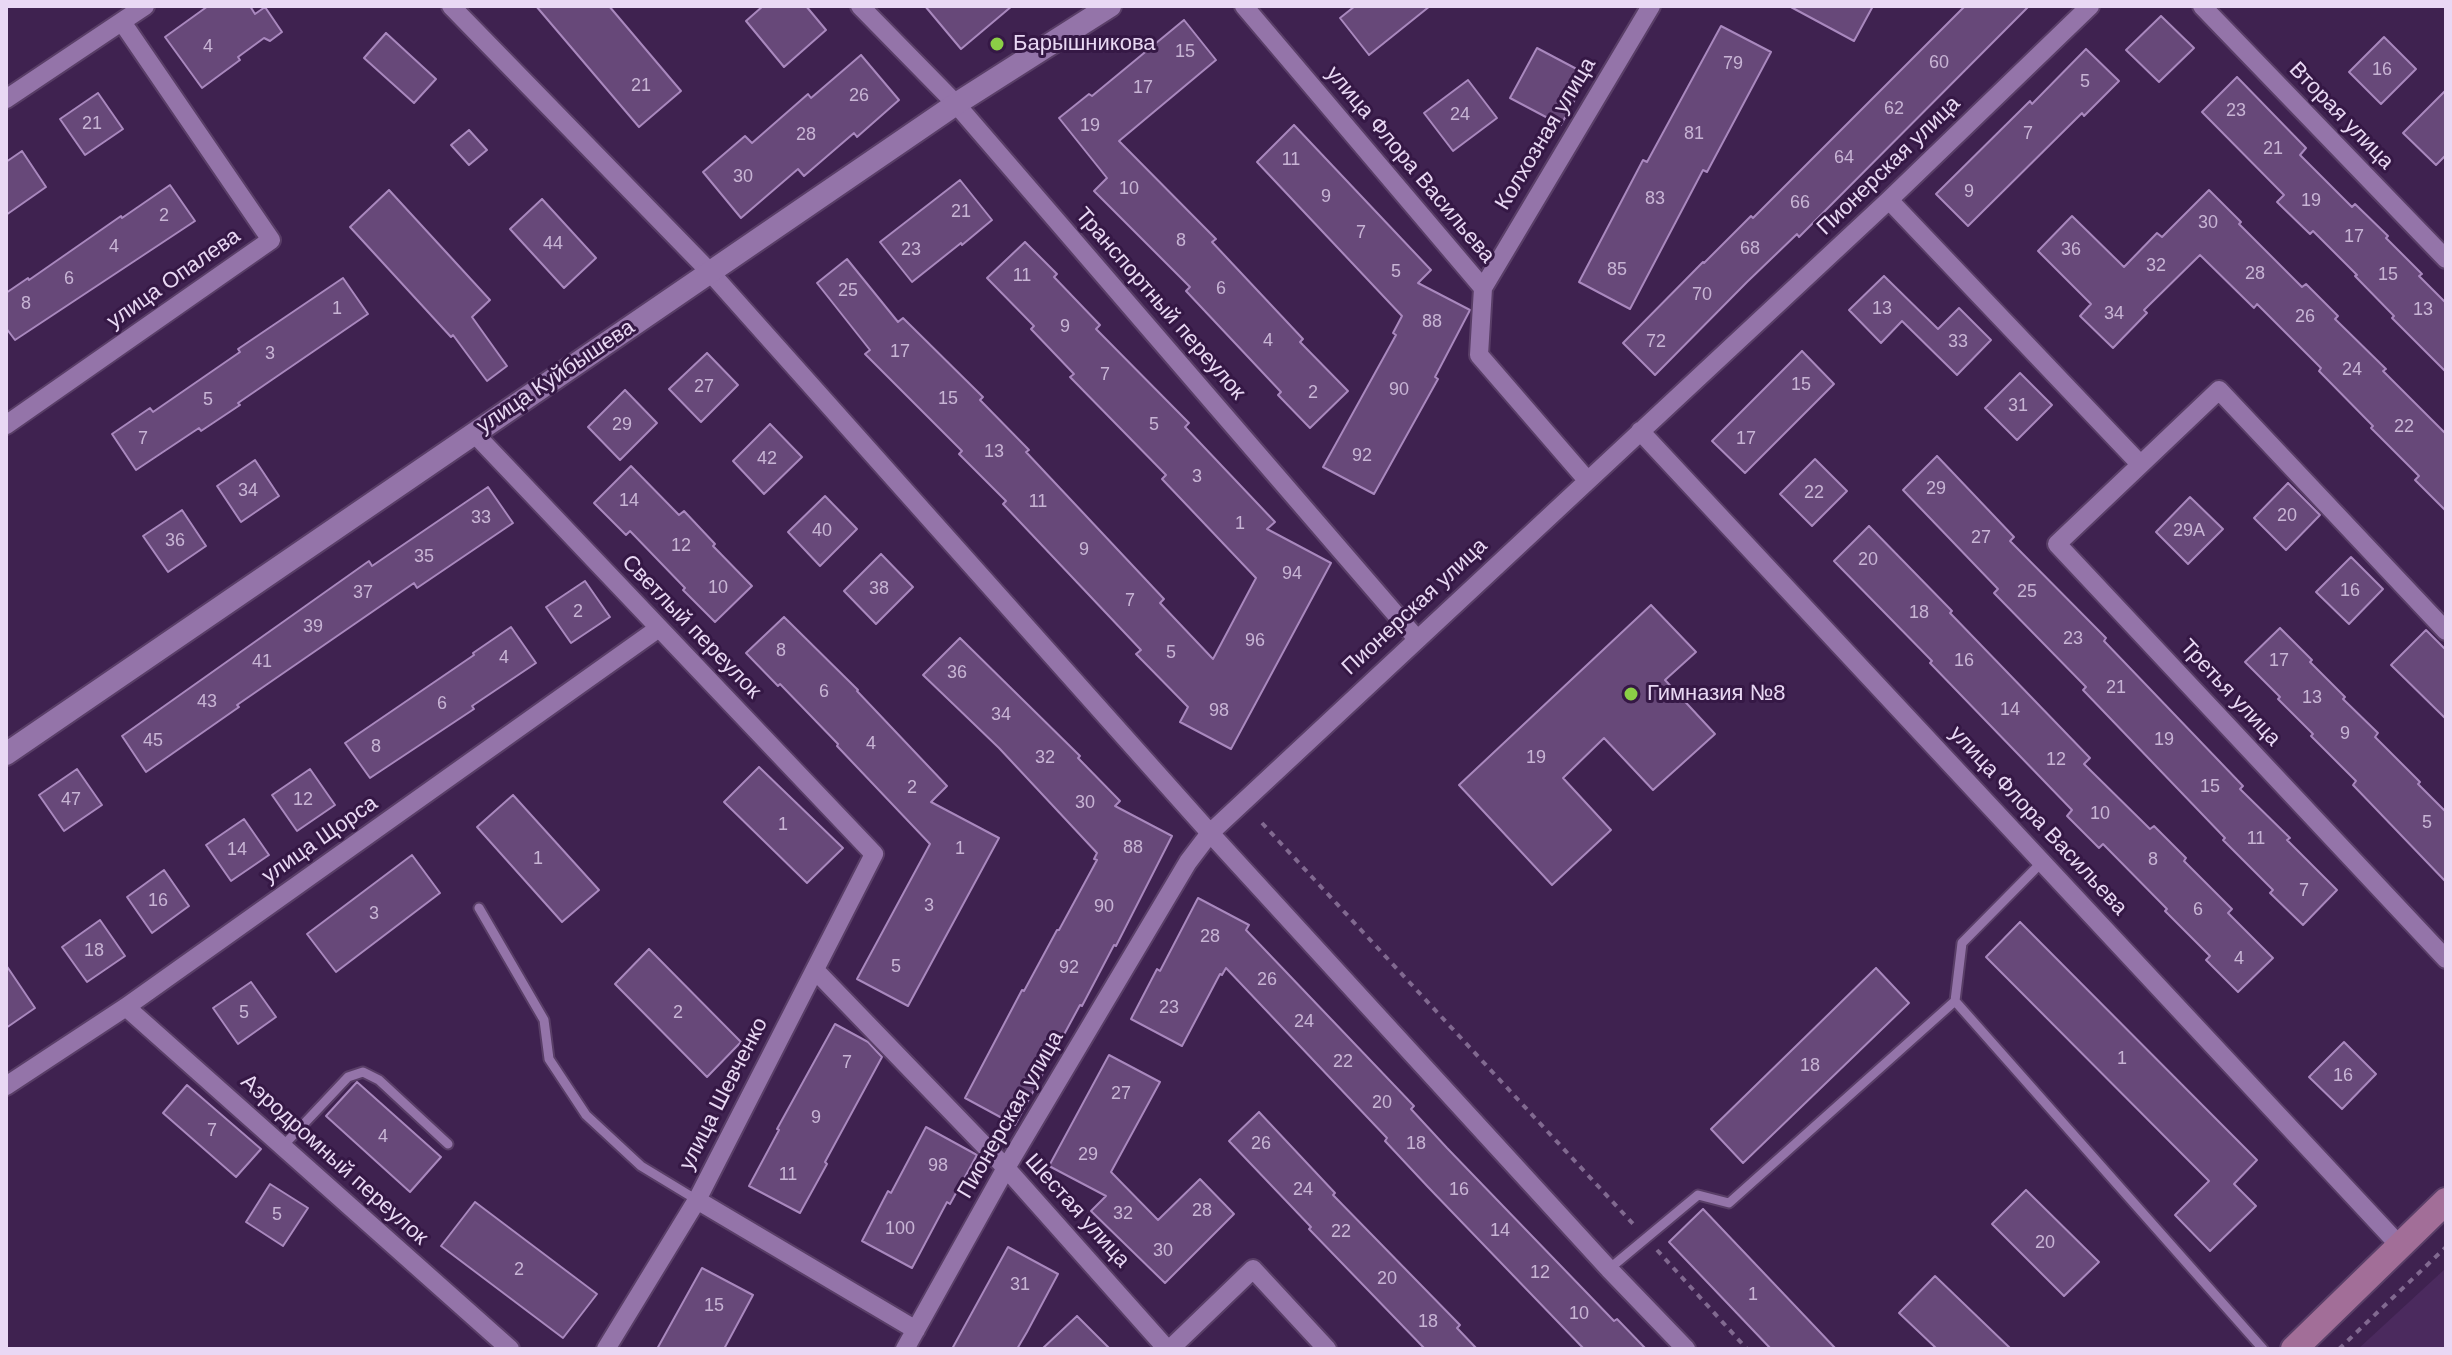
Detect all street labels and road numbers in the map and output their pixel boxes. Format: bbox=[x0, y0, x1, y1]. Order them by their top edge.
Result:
street label: Колхозная улица bbox=[1490, 53, 1602, 215]
street label: Вторая улица bbox=[2283, 57, 2399, 175]
street label: улица Флора Васильева bbox=[1320, 61, 1500, 269]
street label: Пионерская улица bbox=[1812, 91, 1966, 241]
street label: Транспортный переулок bbox=[1069, 203, 1251, 405]
street label: улица Опалева bbox=[102, 223, 246, 335]
street label: улица Куйбышева bbox=[472, 314, 640, 440]
street label: Пионерская улица bbox=[1337, 533, 1493, 681]
street label: Светлый переулок bbox=[616, 550, 766, 704]
street label: Третья улица bbox=[2174, 634, 2286, 752]
street label: улица Флора Васильева bbox=[1943, 721, 2133, 921]
street label: улица Щорса bbox=[257, 790, 383, 890]
street label: улица Шевченко bbox=[674, 1013, 774, 1175]
street label: Пионерская улица bbox=[952, 1027, 1070, 1203]
street label: Аэродромный переулок bbox=[235, 1069, 433, 1251]
street label: Шестая улица bbox=[1019, 1149, 1135, 1273]

